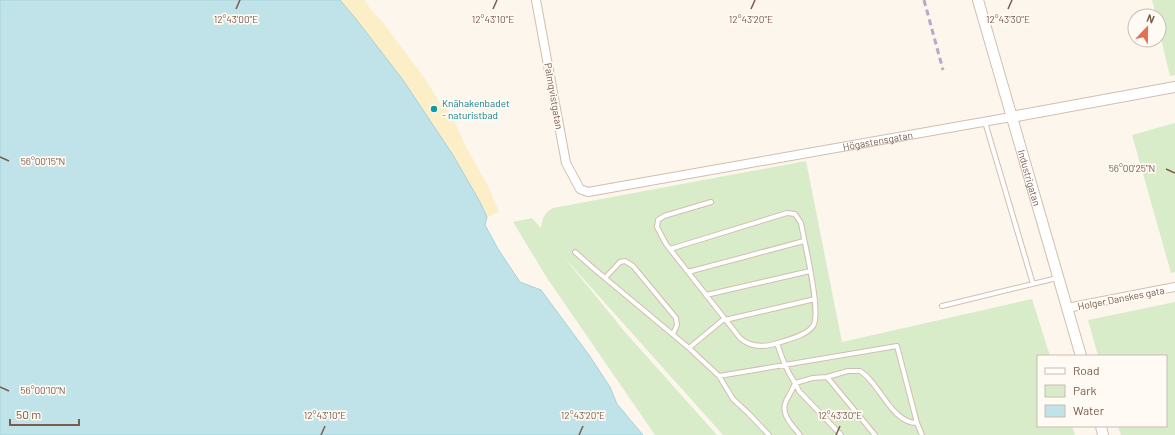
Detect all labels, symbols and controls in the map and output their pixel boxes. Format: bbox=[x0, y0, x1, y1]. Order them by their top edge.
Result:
north arrow bbox=[1127, 8, 1167, 48]
text: N bbox=[1145, 11, 1157, 26]
text: 12°43'00"E bbox=[214, 13, 258, 25]
text: 12°43'10"E bbox=[472, 13, 514, 25]
text: 12°43'20"E bbox=[729, 13, 773, 25]
text: 12°43'30"E bbox=[986, 13, 1030, 25]
street label: Palmqvistgatan bbox=[542, 62, 566, 130]
place label: Knähakenbadet - naturistbad bbox=[442, 97, 510, 121]
marker: Knähakenbadet - naturistbad bbox=[429, 104, 439, 114]
street label: Högastensgatan bbox=[842, 129, 914, 153]
street label: Industrigatan bbox=[1016, 148, 1043, 207]
text: 56°00'15"N bbox=[21, 155, 65, 167]
text: 56°00'25"N bbox=[1109, 162, 1155, 174]
street label: Holger Danskes gata bbox=[1077, 284, 1165, 312]
legend bbox=[1037, 355, 1167, 427]
text: Road bbox=[1073, 363, 1100, 377]
text: Park bbox=[1073, 383, 1097, 397]
text: 56°00'10"N bbox=[20, 384, 66, 396]
scale bar bbox=[10, 401, 79, 427]
text: Water bbox=[1073, 403, 1105, 417]
text: 50 m bbox=[16, 407, 41, 421]
text: 12°43'10"E bbox=[304, 409, 346, 421]
text: 12°43'20"E bbox=[561, 409, 605, 421]
text: 12°43'30"E bbox=[818, 409, 862, 421]

